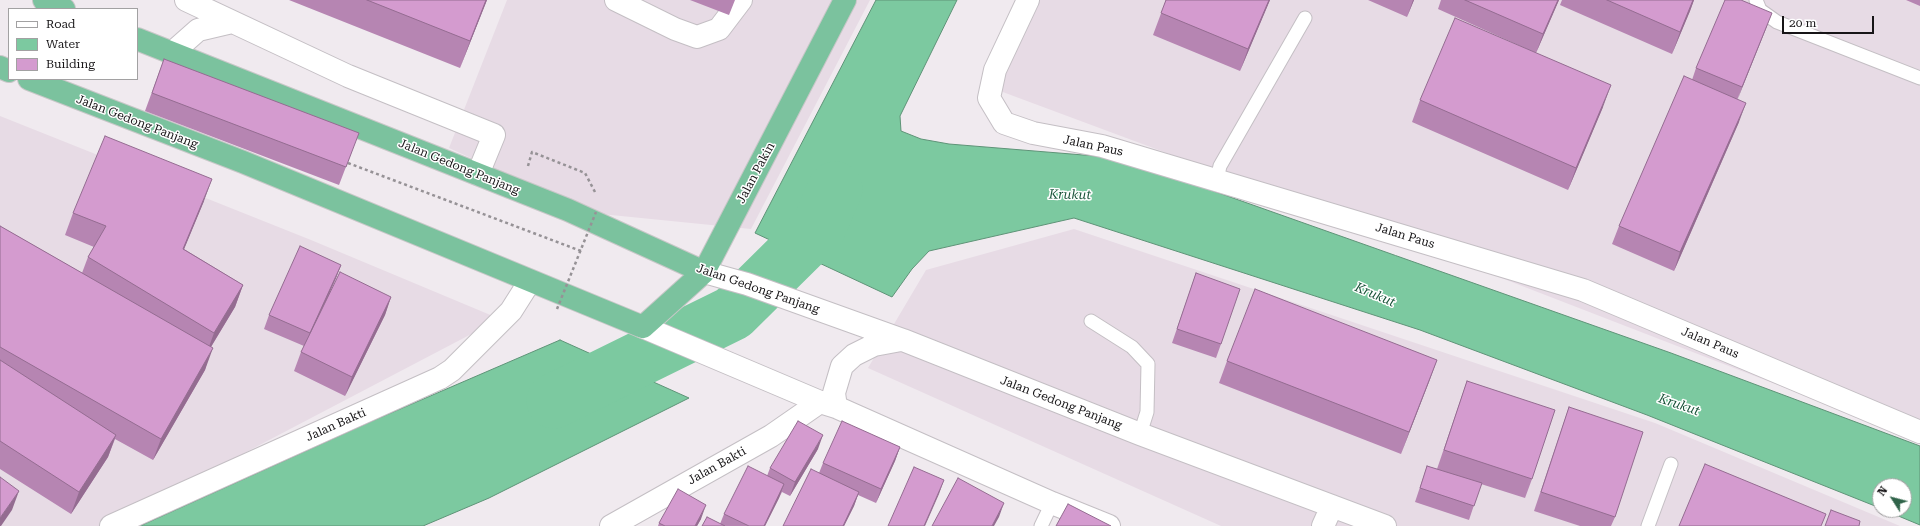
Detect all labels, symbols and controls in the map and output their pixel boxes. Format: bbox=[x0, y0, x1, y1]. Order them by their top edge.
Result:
legend bbox=[8, 8, 138, 80]
scale bar bbox=[1784, 8, 1876, 34]
text: 20 m bbox=[1789, 16, 1816, 30]
text: Road bbox=[46, 17, 75, 31]
text: Water bbox=[46, 37, 80, 51]
text: Building bbox=[46, 57, 95, 71]
street label: Jalan Gedong Panjang bbox=[74, 92, 200, 152]
street label: Jalan Paus bbox=[1062, 133, 1124, 159]
street label: Jalan Gedong Panjang bbox=[396, 136, 522, 198]
street label: Jalan Pakin bbox=[734, 140, 778, 206]
water label: Krukut bbox=[1049, 187, 1091, 203]
street label: Jalan Paus bbox=[1374, 220, 1436, 252]
street label: Jalan Gedong Panjang bbox=[695, 261, 821, 317]
water label: Krukut bbox=[1352, 280, 1398, 310]
street label: Jalan Paus bbox=[1679, 324, 1741, 362]
street label: Jalan Gedong Panjang bbox=[998, 373, 1124, 433]
water label: Krukut bbox=[1656, 391, 1702, 419]
street label: Jalan Bakti bbox=[304, 405, 368, 445]
street label: Jalan Bakti bbox=[685, 444, 749, 488]
north arrow bbox=[1872, 478, 1912, 518]
text: N bbox=[1875, 484, 1890, 498]

